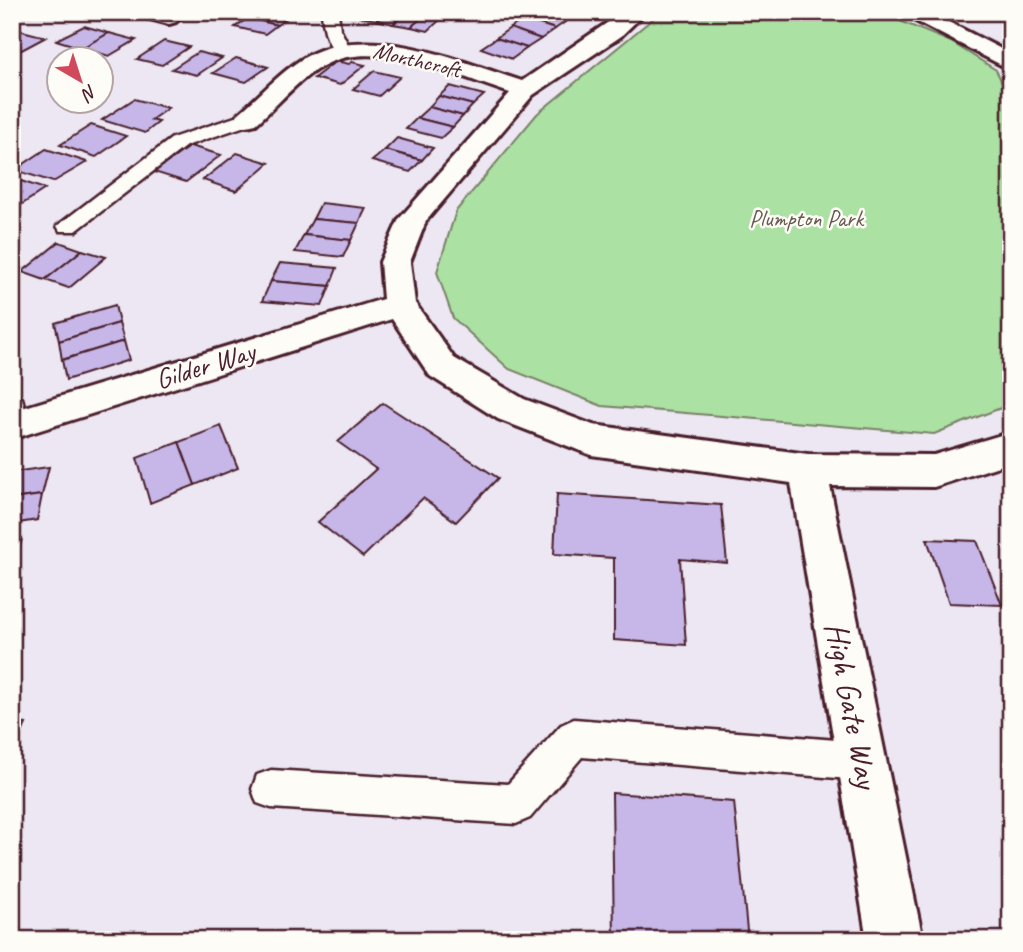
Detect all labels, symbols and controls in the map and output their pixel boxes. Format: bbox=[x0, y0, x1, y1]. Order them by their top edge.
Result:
street label: Morthcroft bbox=[370, 36, 466, 85]
north arrow bbox=[46, 46, 116, 116]
text: N bbox=[75, 79, 102, 107]
park label: Plumpton Park bbox=[749, 204, 864, 233]
street label: Gilder Way bbox=[151, 333, 261, 397]
street label: High Gate Way bbox=[815, 619, 889, 794]

